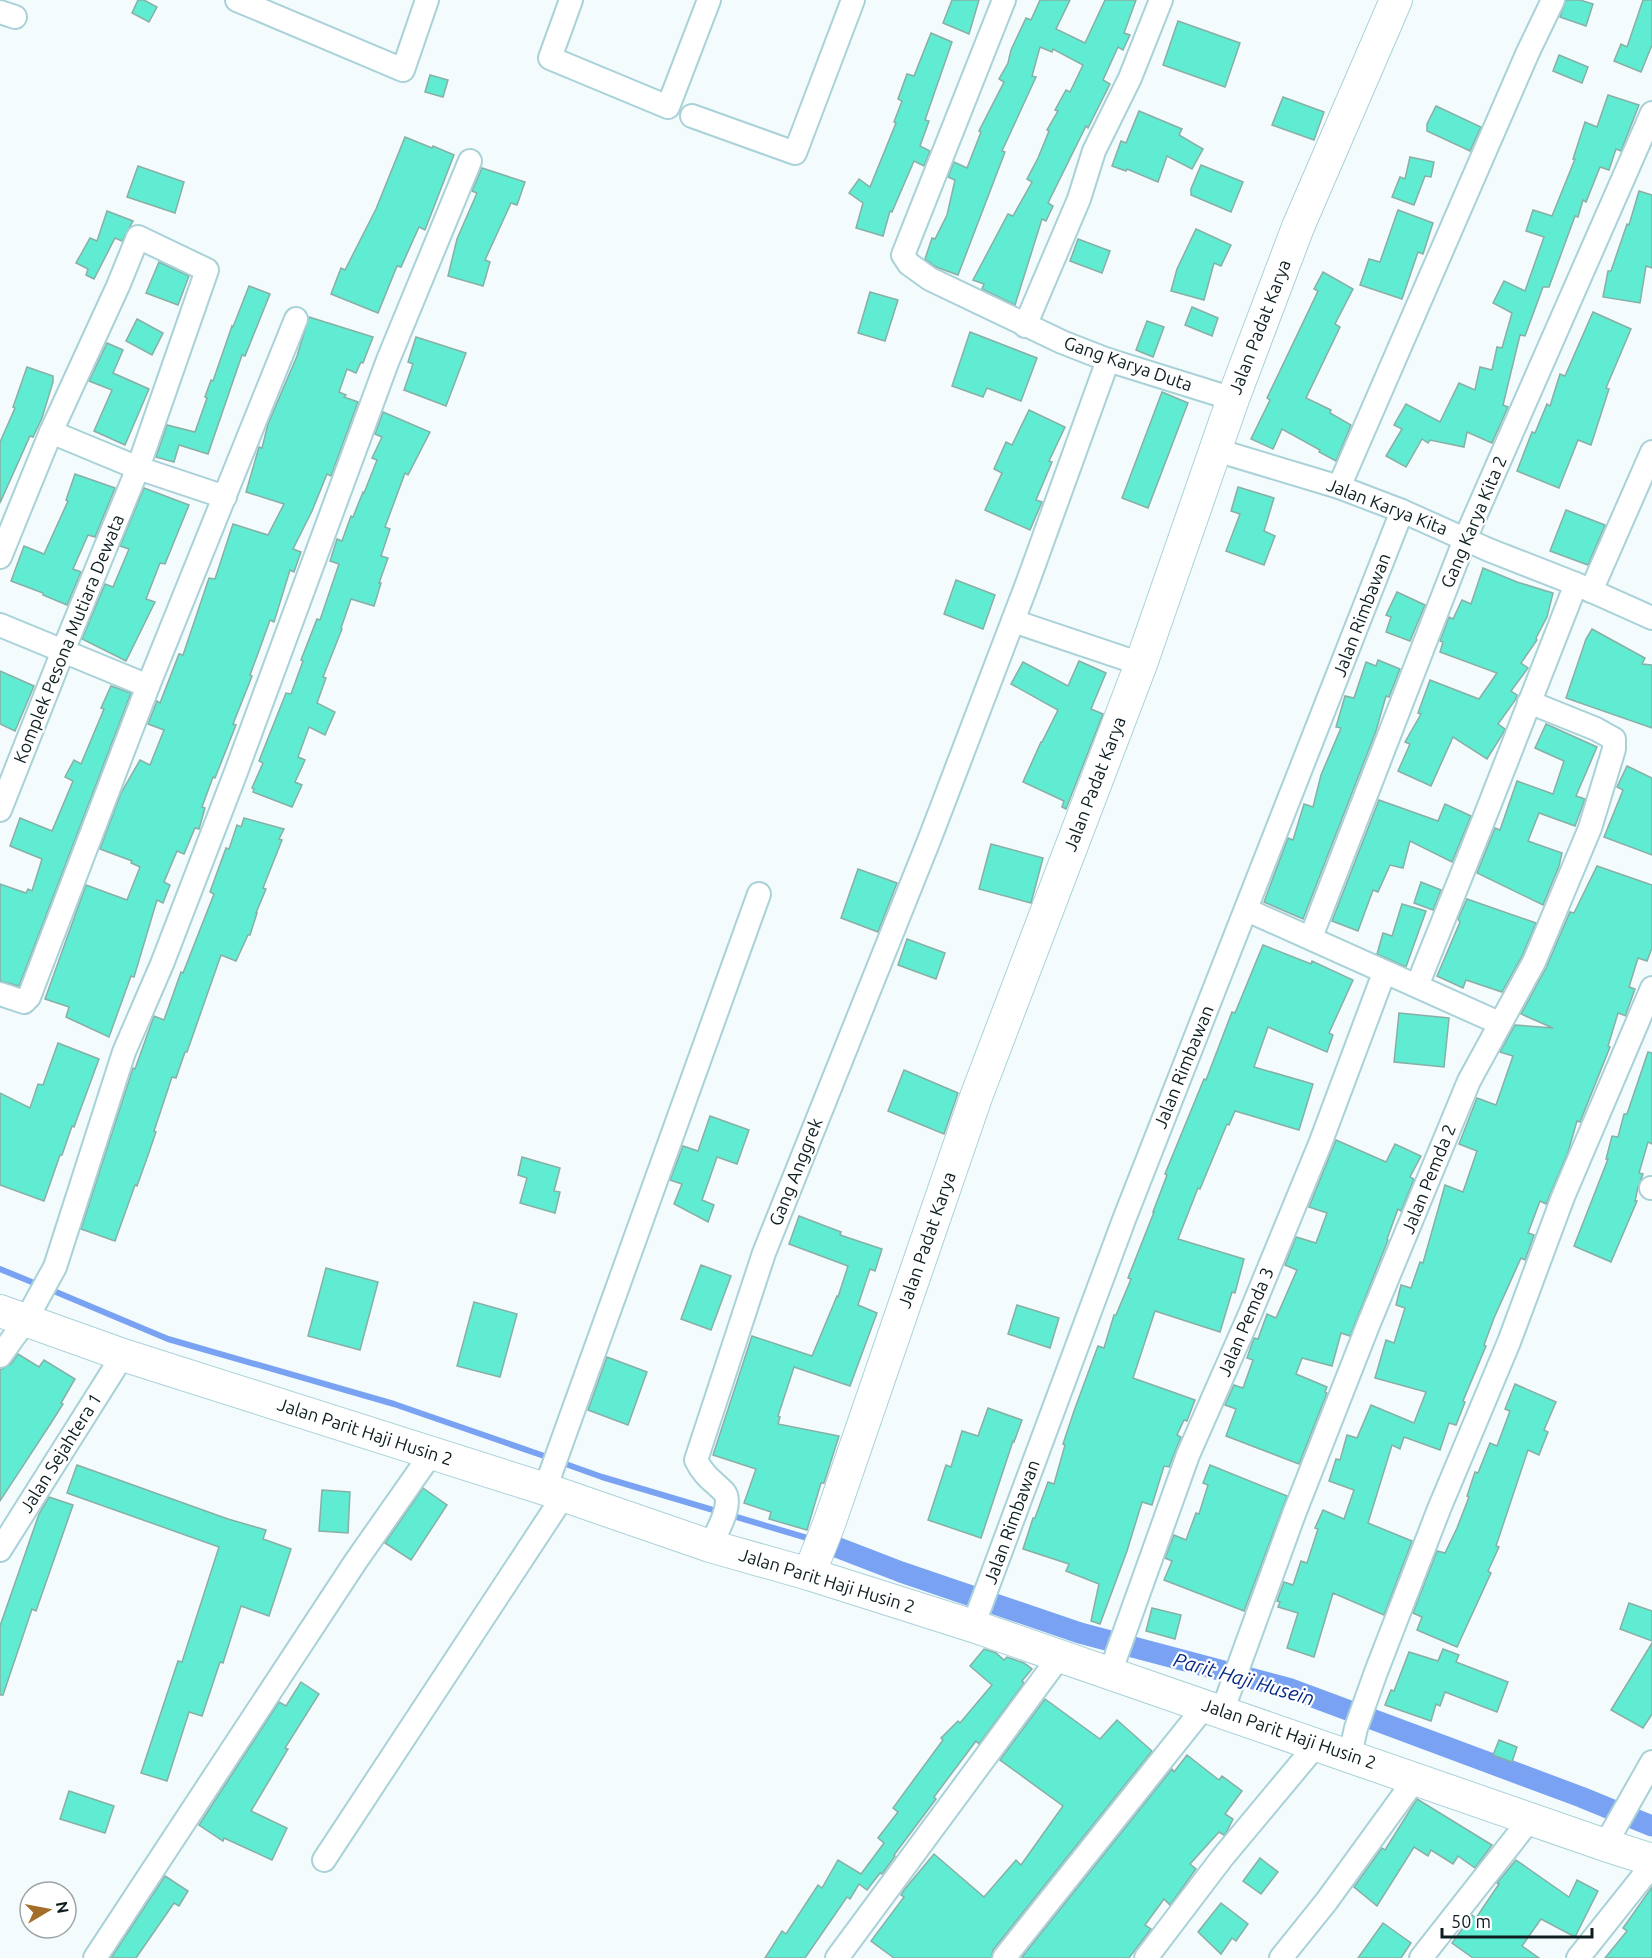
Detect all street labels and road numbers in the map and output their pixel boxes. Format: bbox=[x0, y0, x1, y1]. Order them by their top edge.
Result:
street label: Jalan Padat Karya bbox=[1224, 256, 1294, 397]
street label: Gang Karya Duta bbox=[1061, 332, 1195, 394]
street label: Gang Karya Kita 2 bbox=[1436, 453, 1510, 591]
street label: Jalan Karya Kita bbox=[1324, 474, 1451, 538]
street label: Komplek Pesona Mutiara Dewata bbox=[9, 511, 127, 766]
street label: Jalan Rimbawan bbox=[1328, 550, 1394, 679]
street label: Jalan Padat Karya bbox=[1059, 713, 1129, 854]
street label: Jalan Rimbawan bbox=[1149, 1002, 1217, 1131]
street label: Gang Anggrek bbox=[764, 1115, 826, 1228]
street label: Jalan Pemda 2 bbox=[1397, 1121, 1459, 1236]
street label: Jalan Padat Karya bbox=[893, 1169, 959, 1310]
street label: Jalan Pemda 3 bbox=[1213, 1264, 1277, 1379]
street label: Jalan Sejahtera 1 bbox=[15, 1389, 105, 1516]
street label: Jalan Parit Haji Husin 2 bbox=[275, 1393, 455, 1469]
street label: Jalan Rimbawan bbox=[979, 1457, 1043, 1587]
street label: Jalan Parit Haji Husin 2 bbox=[737, 1544, 918, 1616]
street label: Jalan Parit Haji Husin 2 bbox=[1200, 1694, 1379, 1772]

